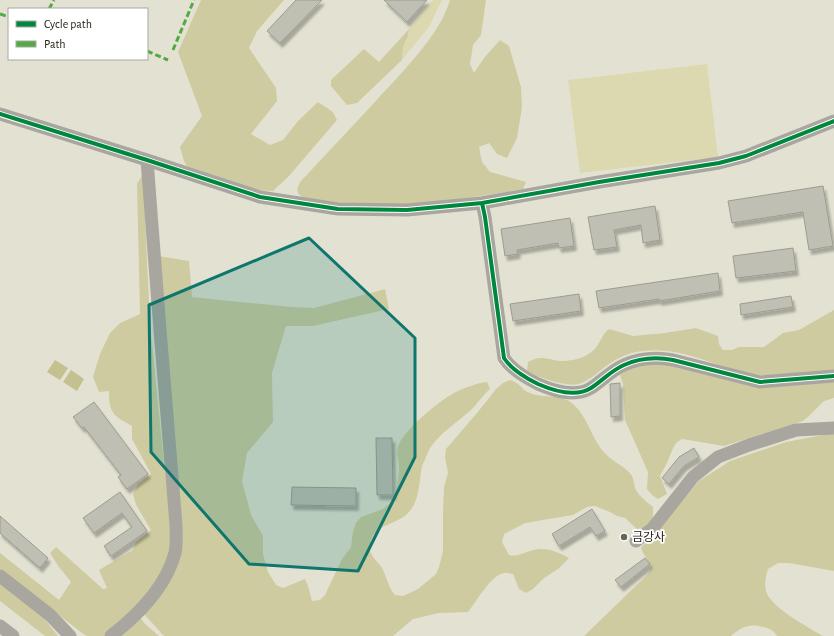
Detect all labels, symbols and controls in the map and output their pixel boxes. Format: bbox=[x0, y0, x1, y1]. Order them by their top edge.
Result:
legend bbox=[8, 8, 148, 60]
text: Cycle path bbox=[44, 18, 92, 31]
text: Path bbox=[44, 38, 66, 50]
place label: 금강사 bbox=[632, 531, 665, 543]
marker: 금강사 bbox=[619, 532, 629, 542]

